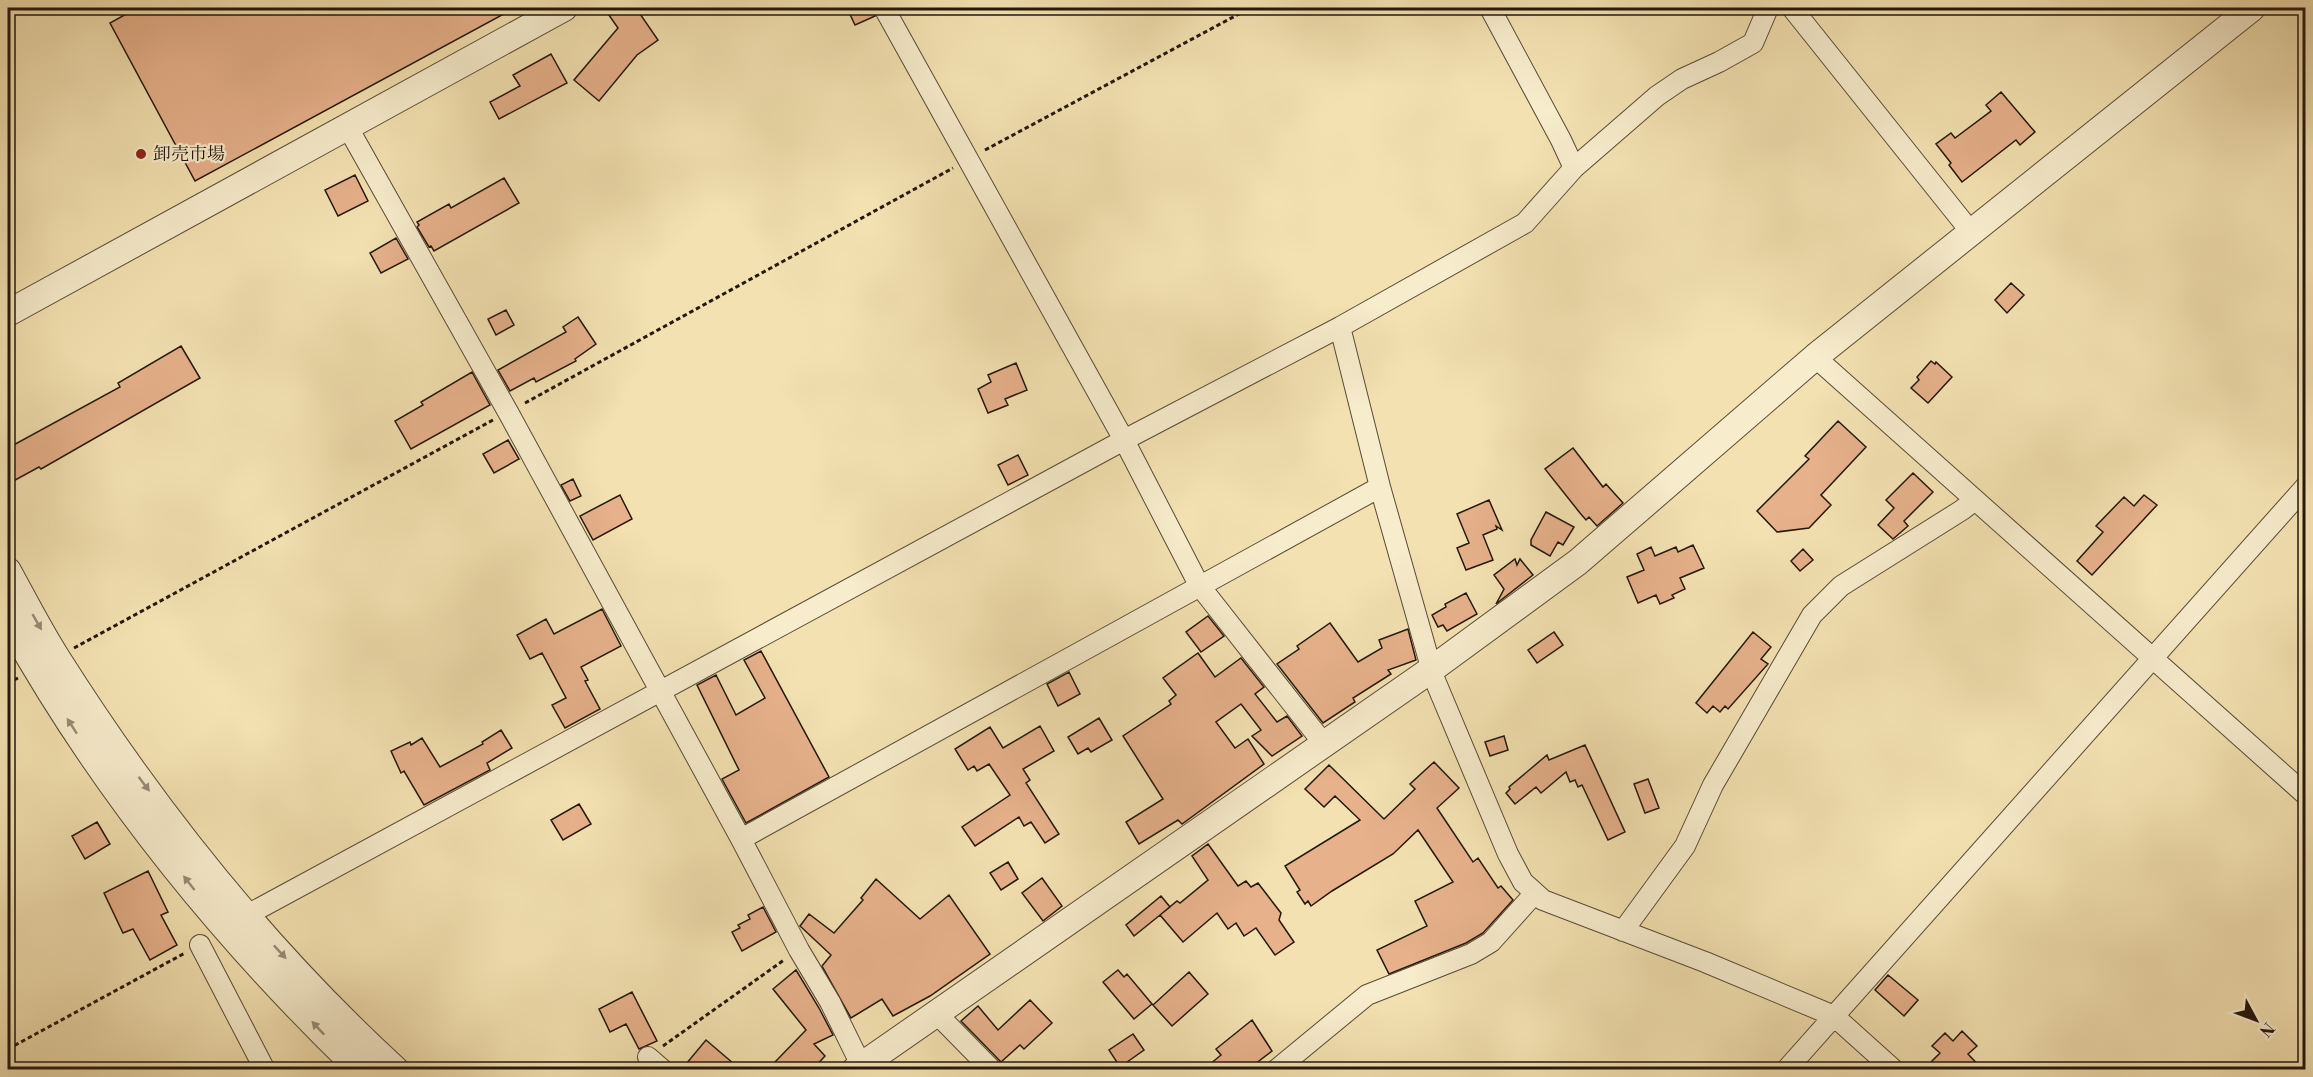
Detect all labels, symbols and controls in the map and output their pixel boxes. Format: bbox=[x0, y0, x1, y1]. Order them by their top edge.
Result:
place label: 卸売市場 bbox=[153, 143, 225, 166]
marker: 卸売市場 bbox=[134, 147, 148, 161]
one-way arrow bbox=[31, 614, 42, 630]
one-way arrow bbox=[67, 718, 78, 735]
one-way arrow bbox=[137, 777, 149, 792]
one-way arrow bbox=[182, 875, 195, 891]
one-way arrow bbox=[273, 944, 286, 959]
north arrow bbox=[2226, 990, 2286, 1050]
text: N bbox=[2255, 1018, 2278, 1041]
one-way arrow bbox=[311, 1021, 325, 1036]

